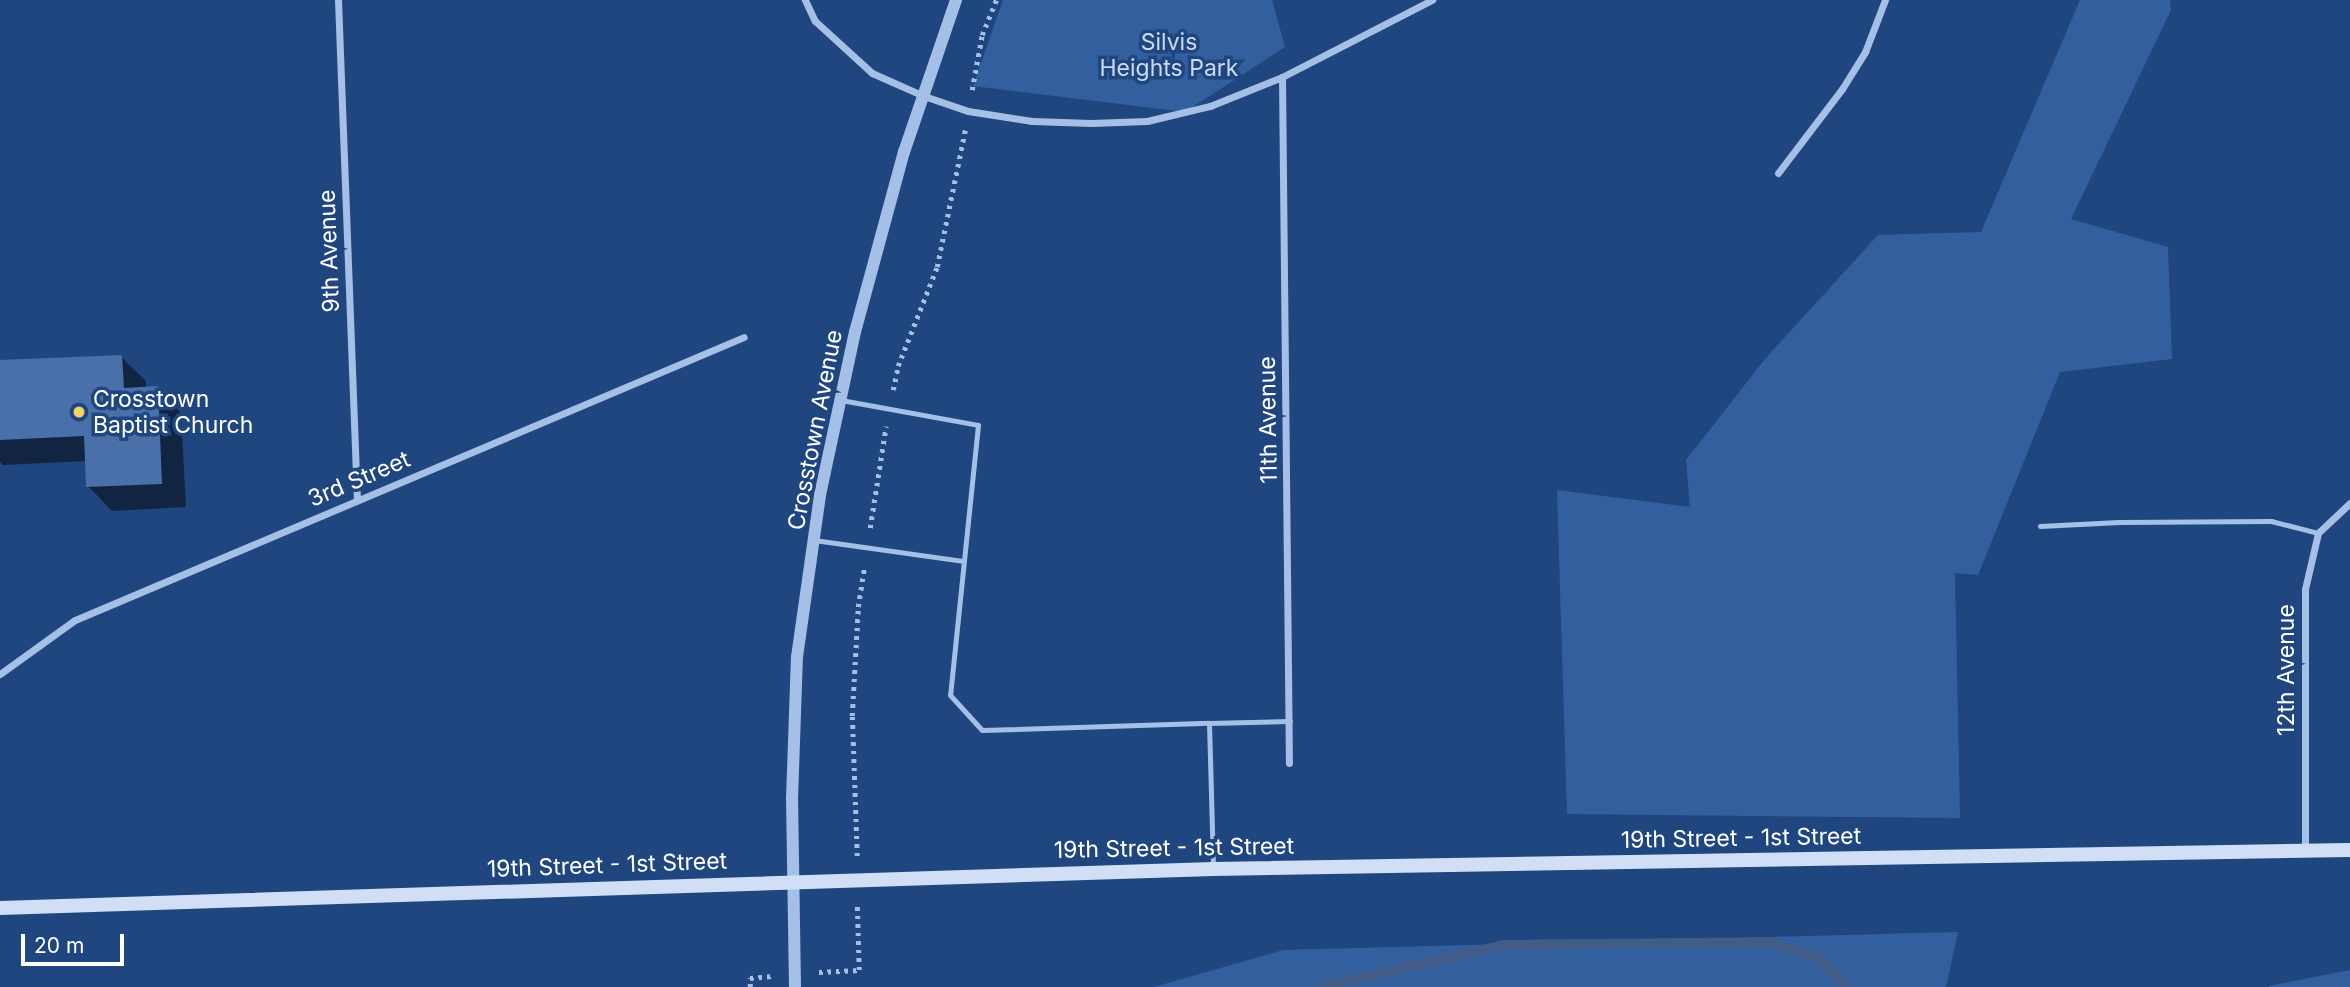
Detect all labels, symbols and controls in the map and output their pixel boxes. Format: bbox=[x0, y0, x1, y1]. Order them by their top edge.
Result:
park label: Silvis Heights Park bbox=[1100, 28, 1238, 82]
street label: 9th Avenue bbox=[313, 189, 345, 313]
street label: Crosstown Avenue bbox=[782, 327, 848, 533]
street label: 11th Avenue bbox=[1253, 356, 1283, 484]
place label: Crosstown Baptist Church bbox=[93, 385, 253, 439]
marker: Crosstown Baptist Church bbox=[71, 404, 87, 420]
street label: 3rd Street bbox=[304, 445, 414, 513]
street label: 12th Avenue bbox=[2272, 604, 2300, 736]
street label: 19th Street - 1st Street bbox=[1621, 822, 1861, 854]
street label: 19th Street - 1st Street bbox=[1054, 832, 1294, 864]
street label: 19th Street - 1st Street bbox=[486, 847, 728, 883]
scale bar bbox=[24, 920, 128, 964]
text: 20 m bbox=[34, 933, 84, 958]

